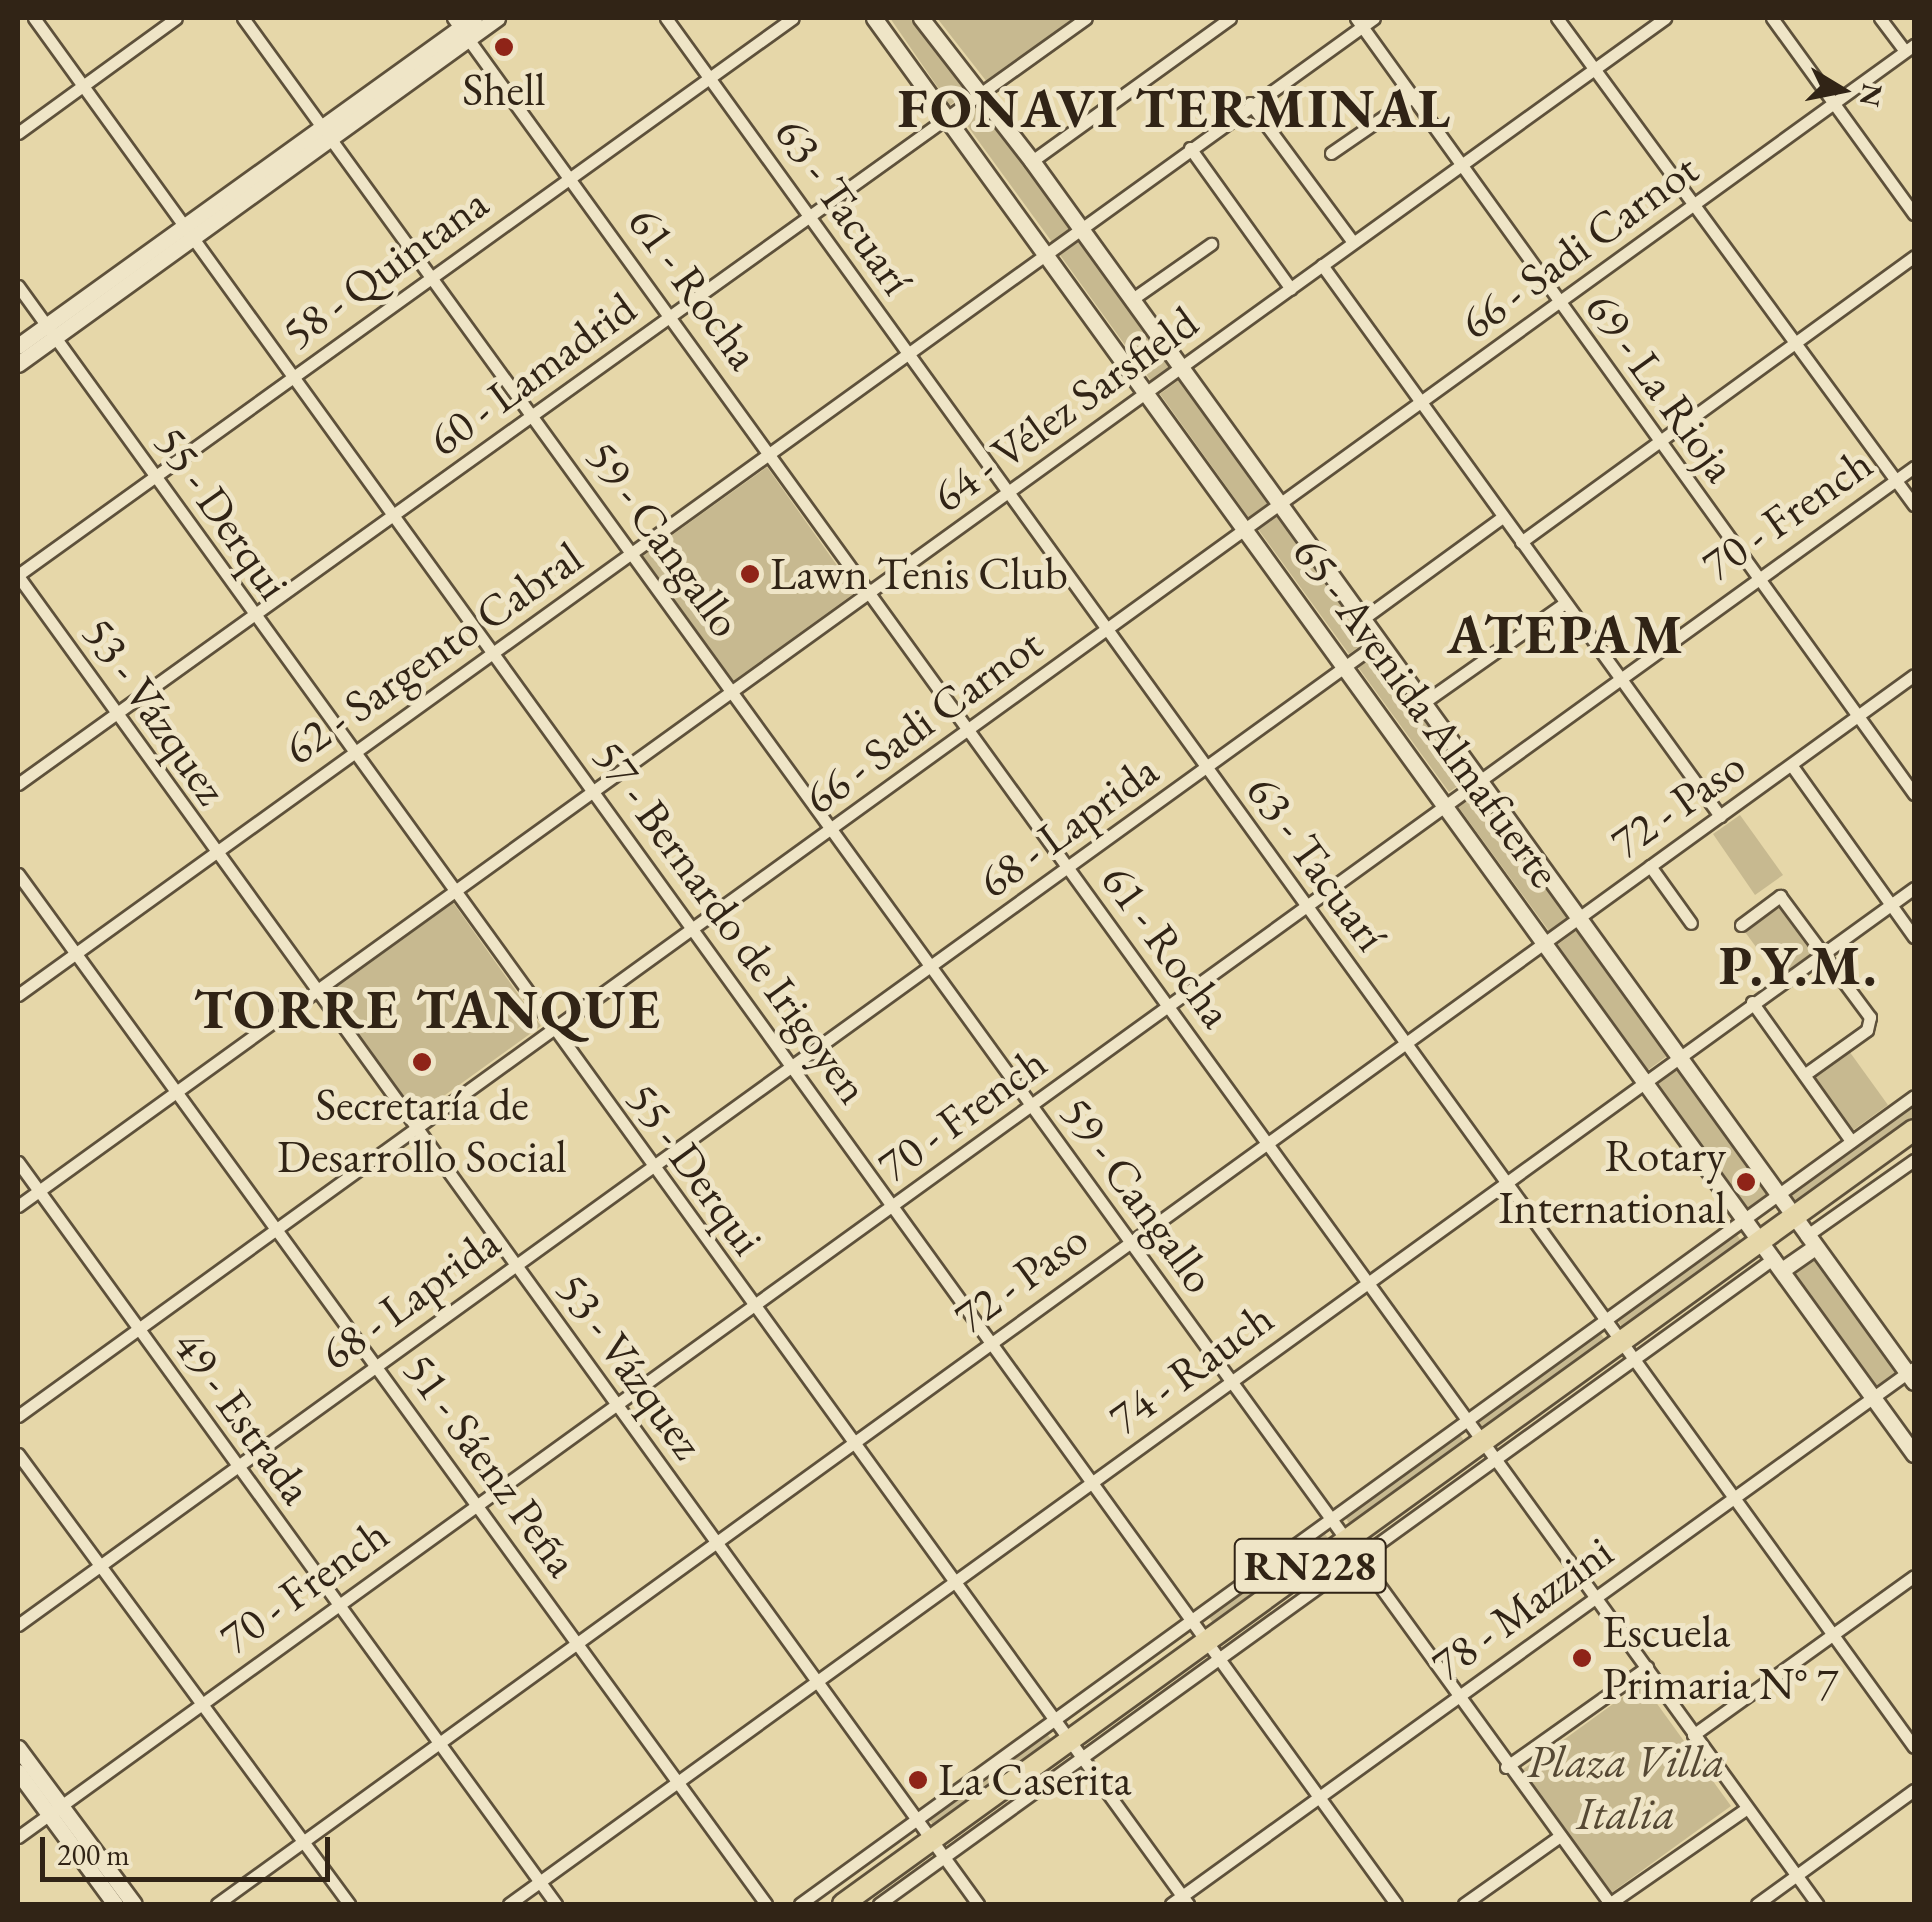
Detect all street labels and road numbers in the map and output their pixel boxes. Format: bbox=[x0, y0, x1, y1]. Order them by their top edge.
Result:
street label: 63 - Tacuarí bbox=[764, 107, 924, 305]
street label: 66 - Sadi Carnot bbox=[1450, 142, 1708, 350]
street label: 58 - Quintana bbox=[272, 176, 498, 360]
street label: 61 - Rocha bbox=[617, 196, 771, 380]
street label: 60 - Lamadrid bbox=[418, 281, 646, 467]
street label: 69 - La Rioja bbox=[1574, 282, 1748, 492]
street label: 64 - Vélez Sarsfield bbox=[922, 295, 1208, 523]
street label: 55 - Derqui bbox=[143, 416, 301, 610]
street label: 59 - Cangallo bbox=[575, 431, 753, 647]
street label: 70 - French bbox=[1692, 436, 1882, 592]
street label: 65 - Avenida Almafuerte bbox=[1282, 526, 1572, 898]
street label: 62 - Sargento Cabral bbox=[274, 530, 592, 776]
street label: 53 - Vázquez bbox=[71, 607, 239, 815]
street label: 66 - Sadi Carnot bbox=[794, 617, 1052, 825]
street label: 57 - Bernardo de Irigoyen bbox=[581, 730, 881, 1114]
street label: 72 - Paso bbox=[1601, 739, 1755, 869]
street label: 68 - Laprida bbox=[968, 743, 1168, 909]
street label: 63 - Tacuarí bbox=[1236, 765, 1398, 961]
street label: 61 - Rocha bbox=[1090, 854, 1244, 1038]
street label: 70 - French bbox=[867, 1035, 1057, 1193]
street label: 55 - Derqui bbox=[615, 1073, 775, 1265]
street label: 59 - Cangallo bbox=[1049, 1087, 1227, 1303]
street label: 72 - Paso bbox=[944, 1212, 1098, 1344]
street label: 68 - Laprida bbox=[310, 1215, 510, 1381]
street label: 53 - Vázquez bbox=[545, 1263, 715, 1469]
street label: 74 - Rauch bbox=[1099, 1291, 1283, 1445]
street label: 49 - Estrada bbox=[162, 1320, 324, 1514]
street label: 51 - Sáenz Peña bbox=[392, 1343, 590, 1587]
street label: 70 - French bbox=[209, 1507, 399, 1665]
street label: 78 - Mazzini bbox=[1421, 1524, 1623, 1692]
road number: RN228 bbox=[1232, 1529, 1388, 1603]

